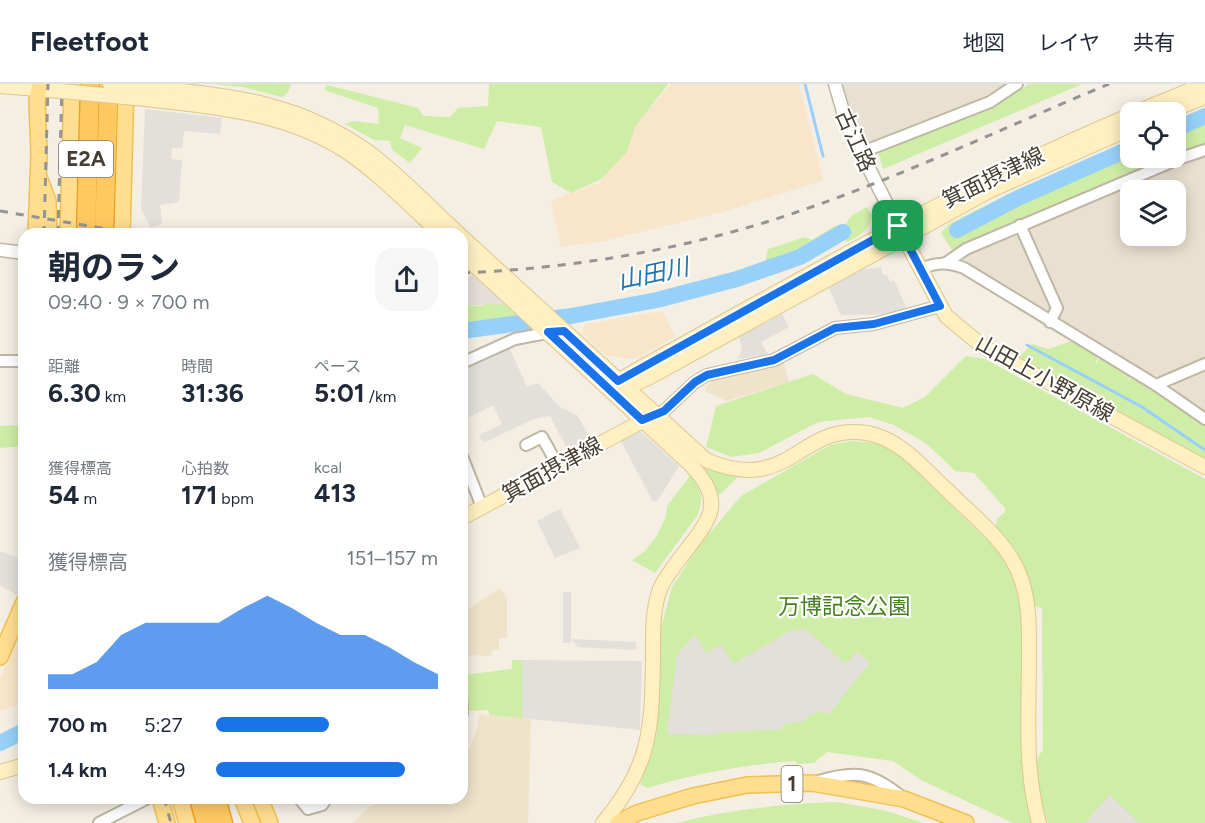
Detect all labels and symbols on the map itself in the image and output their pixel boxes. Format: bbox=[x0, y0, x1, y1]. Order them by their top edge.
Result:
street label: 古江路 bbox=[830, 105, 881, 176]
road number: E2A bbox=[59, 141, 113, 177]
street label: 箕面摂津線 bbox=[938, 141, 1049, 214]
pin bbox=[872, 200, 923, 251]
water label: 山田川 bbox=[615, 251, 694, 295]
street label: 山田上小野原線 bbox=[971, 329, 1119, 428]
street label: 箕面摂津線 bbox=[498, 431, 607, 508]
park label: 万博記念公園 bbox=[778, 593, 910, 620]
road number: 1 bbox=[782, 766, 802, 802]

